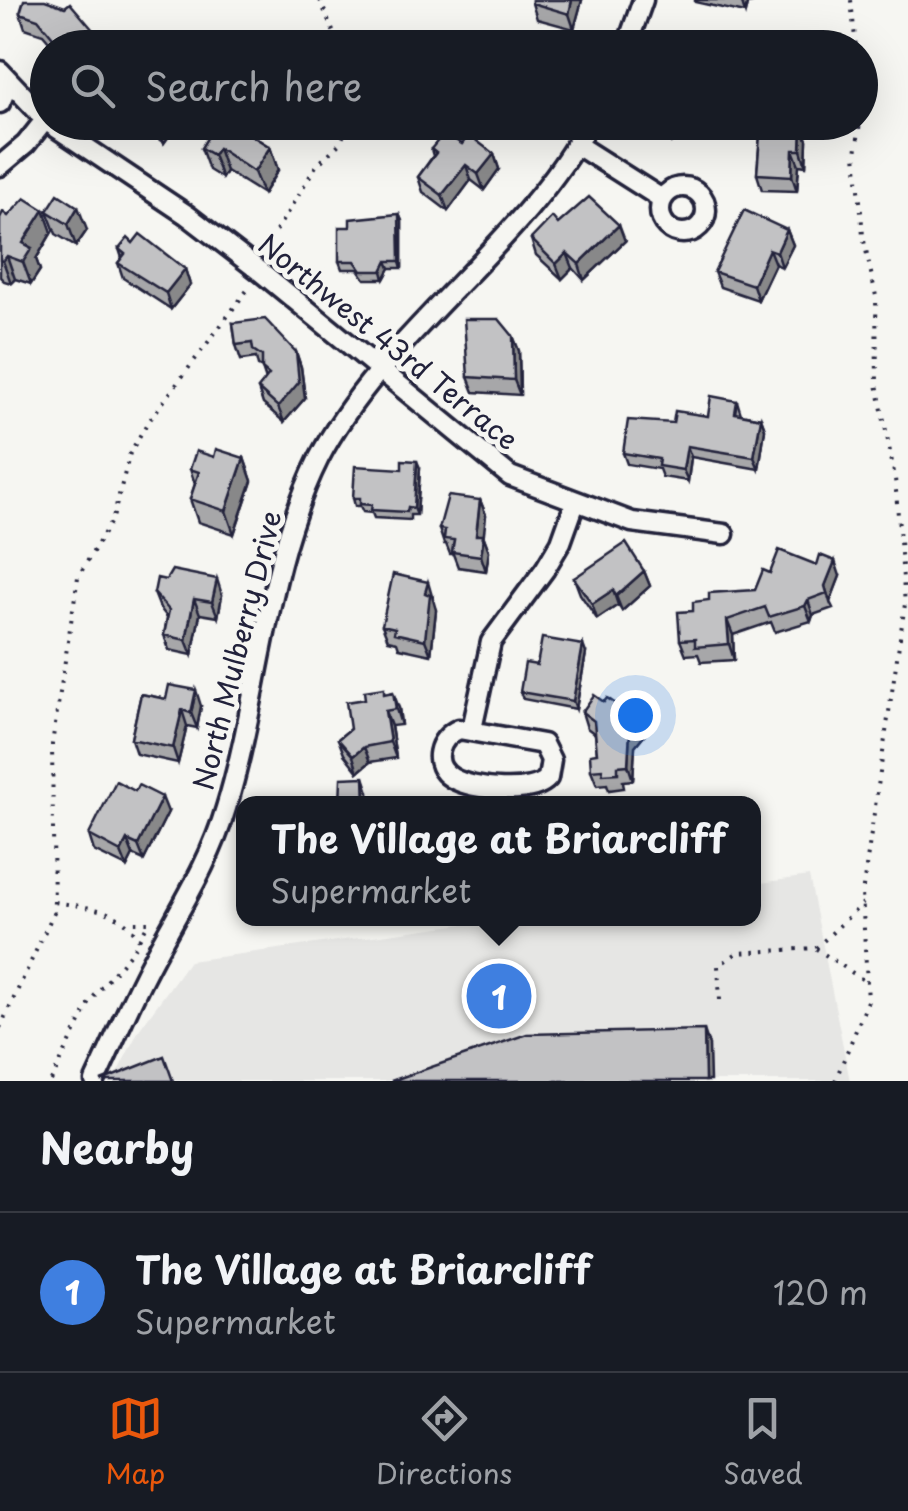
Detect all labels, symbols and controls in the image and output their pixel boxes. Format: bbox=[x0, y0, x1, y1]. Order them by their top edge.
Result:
search box bbox=[30, 30, 878, 140]
text: Search here bbox=[145, 57, 362, 114]
icon: search bbox=[65, 58, 120, 113]
street label: Northwest 43rd Terrace bbox=[250, 222, 528, 460]
street label: North Mulberry Drive bbox=[181, 506, 291, 794]
your location bbox=[610, 690, 661, 741]
popup bbox=[236, 796, 761, 926]
text: The Village at Briarcliff bbox=[270, 809, 727, 866]
text: Supermarket bbox=[270, 866, 471, 914]
pin: 1 bbox=[466, 958, 532, 1034]
text: Nearby bbox=[40, 1115, 194, 1178]
text: The Village at Briarcliff bbox=[135, 1240, 591, 1297]
text: 1 bbox=[65, 1268, 80, 1316]
text: 120 m bbox=[773, 1268, 868, 1316]
text: Supermarket bbox=[135, 1297, 336, 1345]
tab: Map bbox=[105, 1391, 165, 1494]
tab: Directions bbox=[376, 1391, 512, 1494]
tab: Saved bbox=[723, 1391, 803, 1494]

